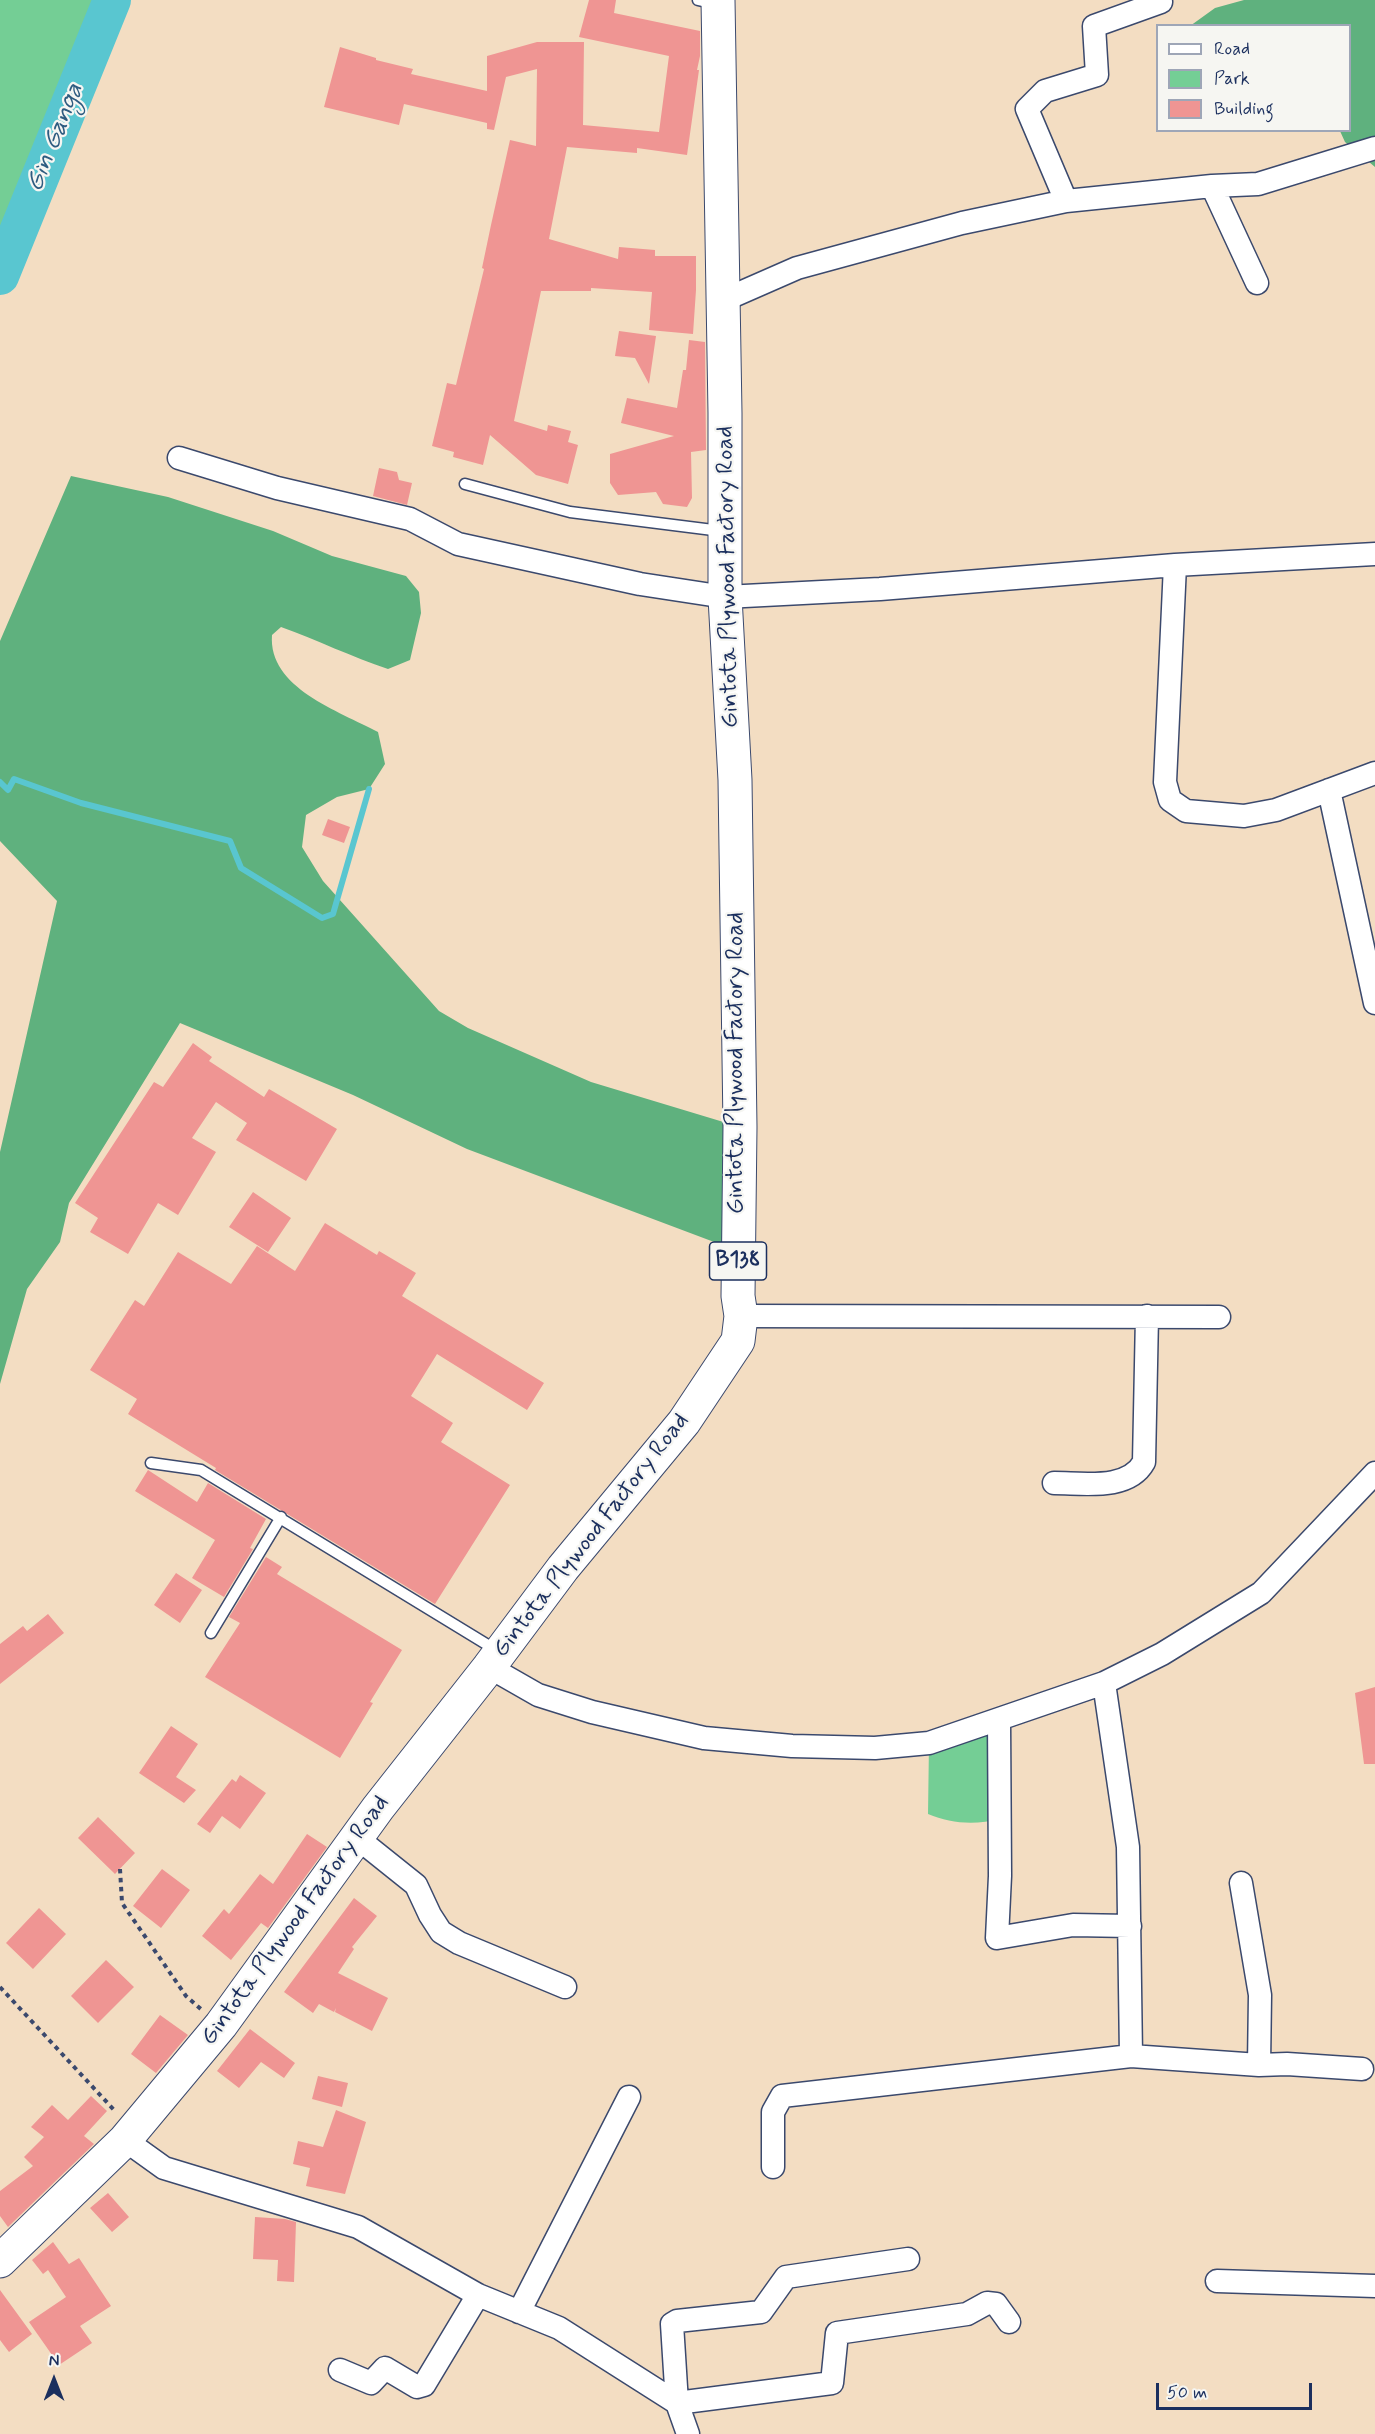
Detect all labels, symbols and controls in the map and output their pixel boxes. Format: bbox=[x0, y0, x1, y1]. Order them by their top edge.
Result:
legend bbox=[1156, 24, 1351, 132]
text: Road bbox=[1214, 37, 1250, 61]
text: Park bbox=[1214, 67, 1250, 91]
water label: Gin Ganga bbox=[20, 79, 92, 197]
text: Building bbox=[1214, 97, 1274, 121]
street label: Gintota Plywood Factory Road bbox=[712, 426, 746, 728]
street label: Gintota Plywood Factory Road bbox=[723, 912, 751, 1214]
road number: B138 bbox=[710, 1242, 766, 1280]
street label: Gintota Plywood Factory Road bbox=[488, 1408, 696, 1664]
street label: Gintota Plywood Factory Road bbox=[196, 1790, 396, 2052]
north arrow bbox=[24, 2350, 84, 2410]
text: N bbox=[49, 2351, 59, 2372]
scale bar bbox=[1159, 2371, 1315, 2409]
text: 50 m bbox=[1167, 2381, 1207, 2405]

